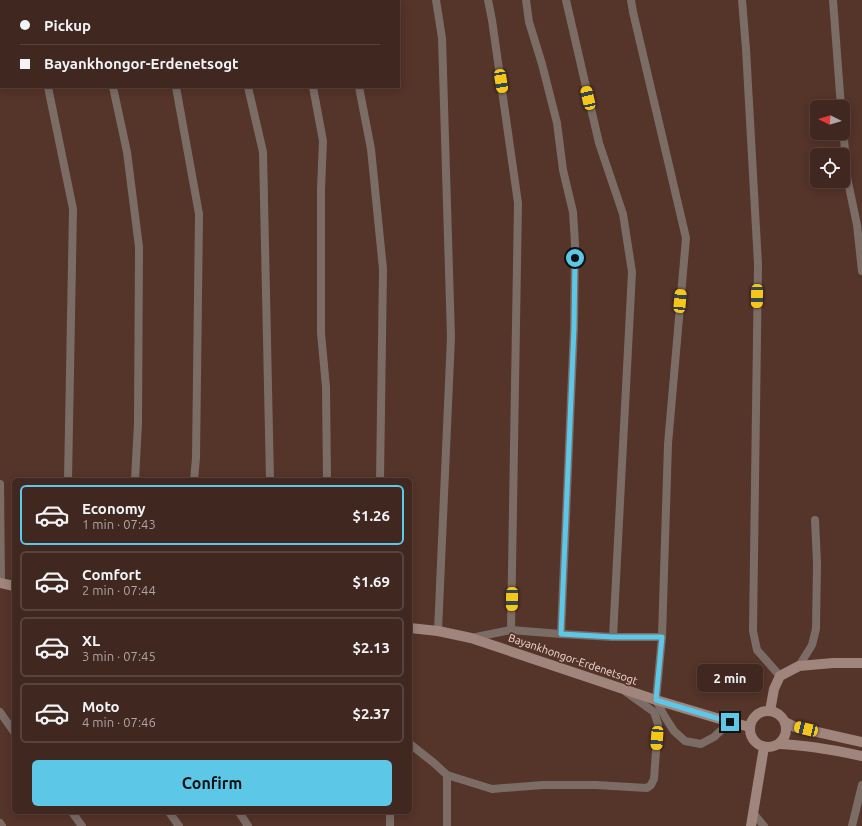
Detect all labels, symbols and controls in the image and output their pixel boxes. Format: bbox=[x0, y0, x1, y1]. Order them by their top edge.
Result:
text: Pickup bbox=[44, 17, 91, 34]
text: Bayankhongor-Erdenetsogt bbox=[44, 55, 238, 72]
car bbox=[493, 68, 509, 94]
car bbox=[579, 85, 597, 111]
north arrow bbox=[810, 100, 850, 140]
map controls bbox=[810, 100, 850, 188]
button: locate bbox=[810, 148, 850, 188]
route start bbox=[566, 249, 584, 267]
car bbox=[751, 284, 763, 308]
car bbox=[673, 289, 687, 313]
icon: car bbox=[34, 497, 70, 533]
text: Economy bbox=[82, 500, 146, 517]
text: $1.26 bbox=[352, 507, 390, 524]
text: 1 min · 07:43 bbox=[82, 517, 156, 531]
icon: car bbox=[34, 563, 70, 599]
text: Comfort bbox=[82, 566, 141, 583]
text: $1.69 bbox=[352, 573, 390, 590]
text: 2 min · 07:44 bbox=[82, 583, 156, 597]
car bbox=[506, 587, 518, 611]
icon: car bbox=[34, 629, 70, 665]
street label: Bayankhongor-Erdenetsogt bbox=[507, 631, 640, 687]
text: XL bbox=[82, 632, 100, 649]
text: $2.13 bbox=[352, 639, 390, 656]
text: 3 min · 07:45 bbox=[82, 649, 156, 663]
callout: 2 min bbox=[697, 664, 763, 692]
text: 2 min bbox=[714, 671, 746, 685]
icon: car bbox=[34, 695, 70, 731]
text: Moto bbox=[82, 698, 120, 715]
text: $2.37 bbox=[352, 705, 390, 722]
route end bbox=[721, 713, 739, 731]
text: 4 min · 07:46 bbox=[82, 715, 156, 729]
car bbox=[793, 720, 819, 738]
car bbox=[650, 726, 664, 750]
button: Confirm bbox=[32, 760, 392, 806]

